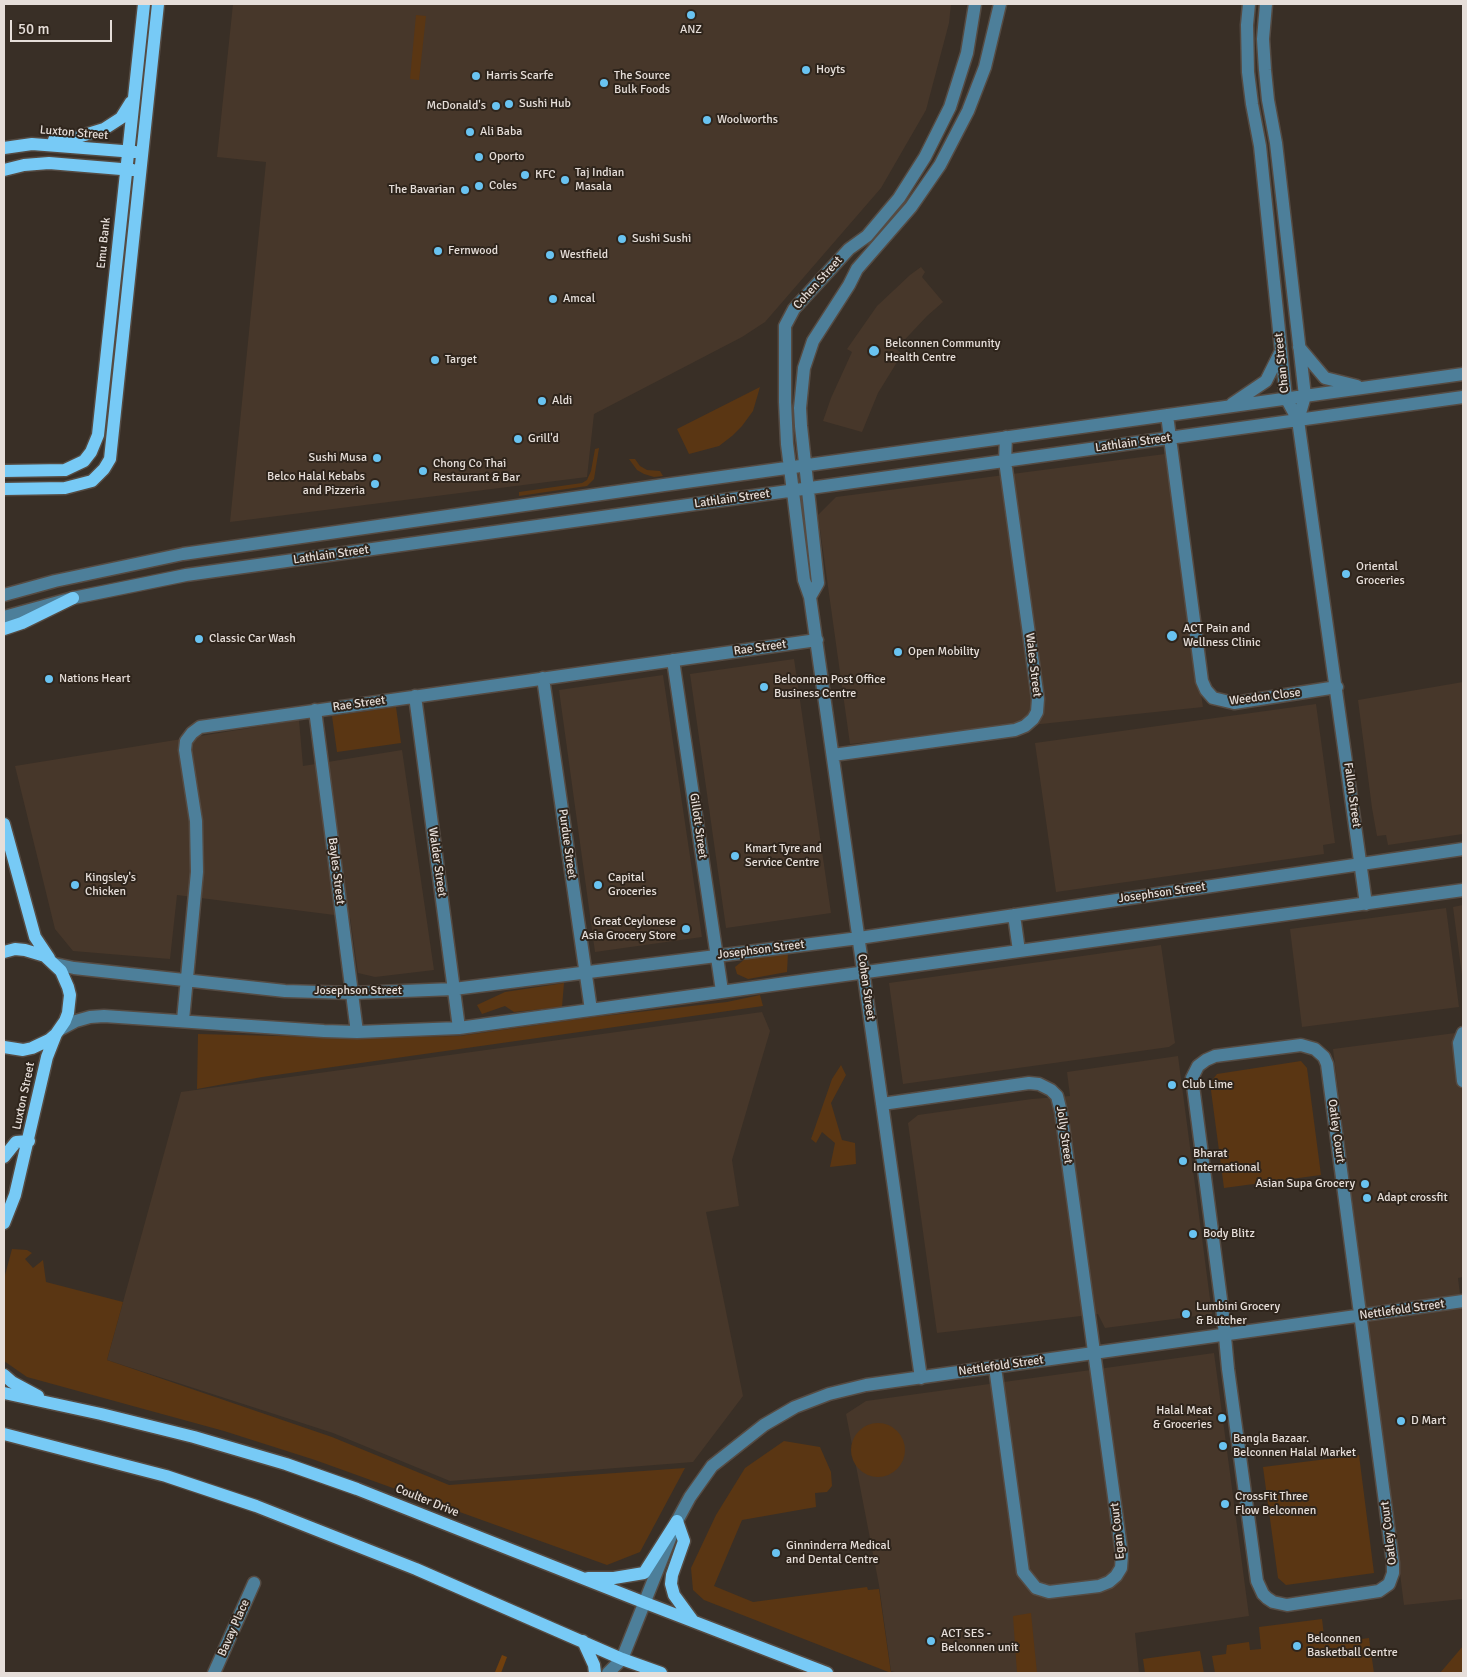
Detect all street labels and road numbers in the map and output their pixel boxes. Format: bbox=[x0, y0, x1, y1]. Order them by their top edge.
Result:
street label: Luxton Street bbox=[39, 123, 109, 143]
street label: Emu Bank bbox=[94, 217, 114, 269]
street label: Cohen Street bbox=[790, 254, 846, 312]
street label: Chan Street bbox=[1272, 332, 1292, 394]
street label: Lathlain Street bbox=[1094, 431, 1172, 455]
street label: Lathlain Street bbox=[693, 487, 771, 511]
street label: Lathlain Street bbox=[292, 543, 370, 567]
street label: Wales Street bbox=[1022, 632, 1044, 698]
street label: Rae Street bbox=[733, 637, 787, 659]
street label: Weedon Close bbox=[1229, 685, 1301, 709]
street label: Rae Street bbox=[332, 693, 386, 715]
street label: Fallon Street bbox=[1340, 762, 1364, 828]
street label: Gillott Street bbox=[686, 792, 710, 860]
street label: Purdue Street bbox=[555, 808, 579, 880]
street label: Walder Street bbox=[425, 826, 449, 898]
street label: Bayles Street bbox=[325, 837, 347, 905]
street label: Josephson Street bbox=[1118, 880, 1206, 906]
street label: Josephson Street bbox=[717, 938, 805, 962]
street label: Cohen Street bbox=[854, 953, 878, 1021]
street label: Josephson Street bbox=[314, 984, 402, 998]
street label: Luxton Street bbox=[10, 1061, 38, 1131]
street label: Oatley Court bbox=[1324, 1098, 1348, 1164]
street label: Jolly Street bbox=[1053, 1105, 1075, 1165]
street label: Nettlefold Street bbox=[1359, 1297, 1445, 1323]
street label: Nettlefold Street bbox=[958, 1353, 1044, 1379]
street label: Coulter Drive bbox=[393, 1482, 461, 1520]
street label: Oatley Court bbox=[1378, 1500, 1400, 1566]
street label: Egan Court bbox=[1108, 1502, 1128, 1560]
street label: Bavay Place bbox=[215, 1597, 253, 1659]

